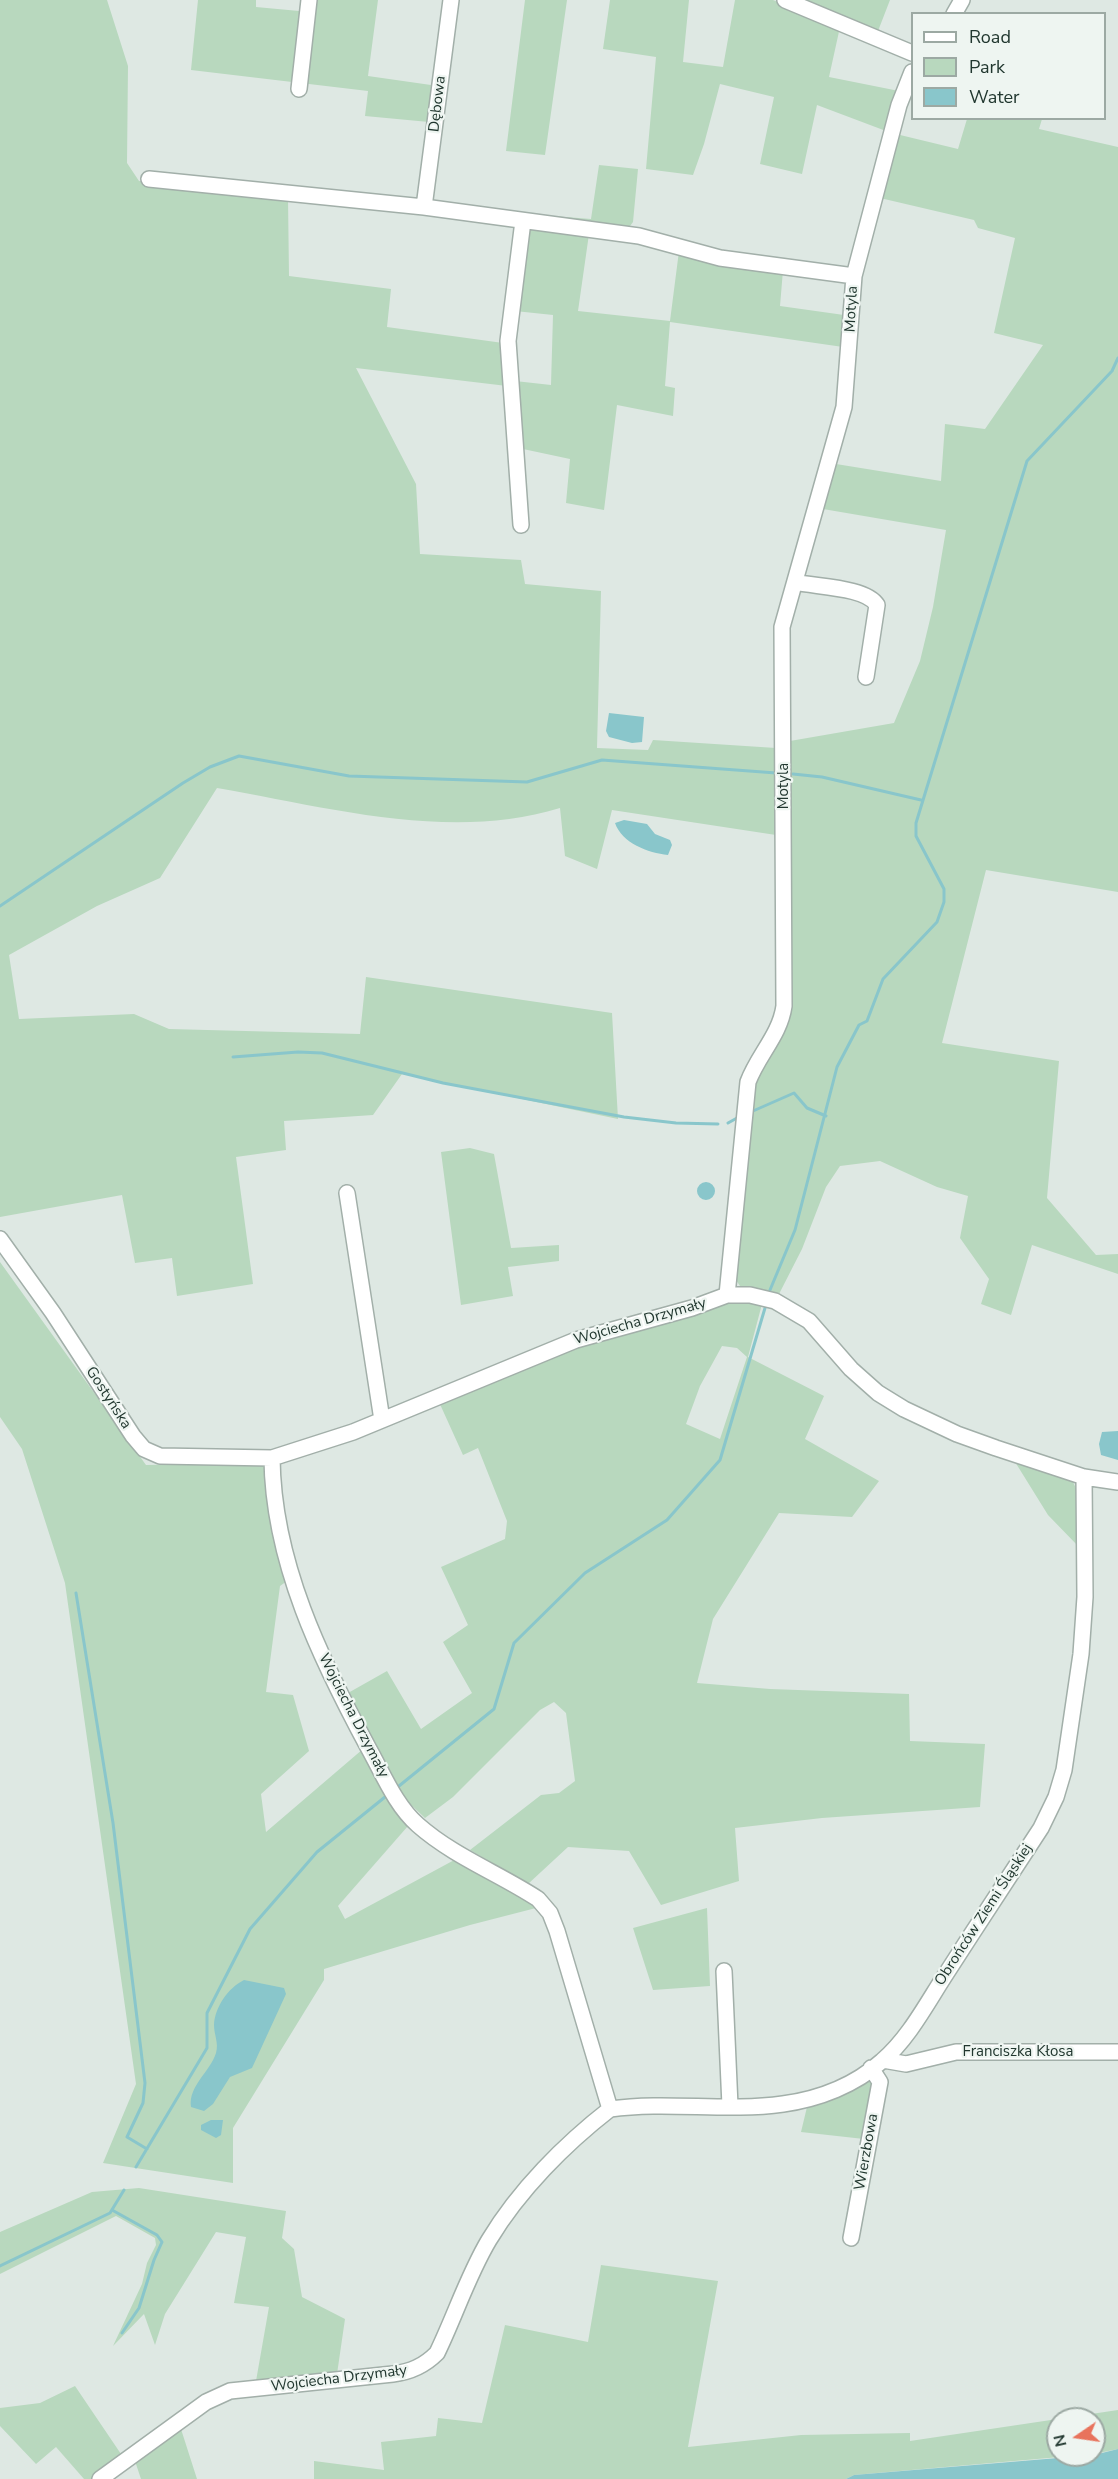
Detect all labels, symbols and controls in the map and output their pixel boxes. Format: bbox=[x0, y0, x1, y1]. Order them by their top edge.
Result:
legend bbox=[911, 12, 1106, 120]
text: Road bbox=[969, 25, 1011, 49]
text: Park bbox=[969, 55, 1005, 79]
street label: Dębowa bbox=[426, 75, 450, 133]
text: Water bbox=[969, 85, 1020, 109]
street label: Motyla bbox=[842, 285, 862, 333]
street label: Motyla bbox=[775, 763, 793, 809]
street label: Wojciecha Drzymały bbox=[572, 1294, 708, 1350]
street label: Gostyńska bbox=[81, 1364, 135, 1432]
street label: Wojciecha Drzymały bbox=[314, 1651, 392, 1781]
street label: Obrońców Ziemi Śląskiej bbox=[931, 1841, 1037, 1989]
street label: Franciszka Kłosa bbox=[963, 2043, 1073, 2061]
street label: Wierzbowa bbox=[851, 2112, 883, 2192]
street label: Wojciecha Drzymały bbox=[270, 2362, 408, 2396]
north arrow bbox=[1046, 2407, 1106, 2467]
text: N bbox=[1048, 2432, 1072, 2449]

